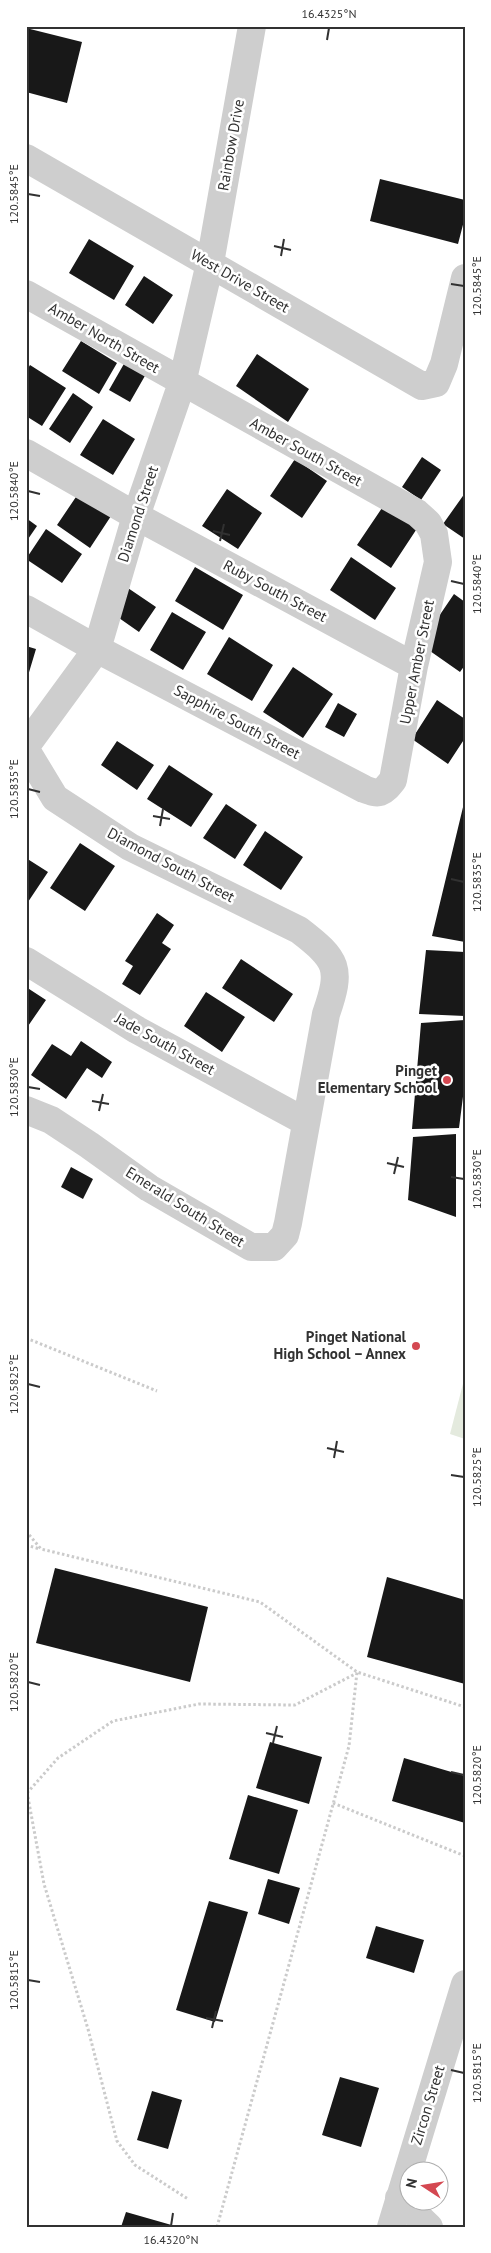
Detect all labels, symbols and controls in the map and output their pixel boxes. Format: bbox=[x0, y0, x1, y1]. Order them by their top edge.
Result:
text: 16.4325°N bbox=[302, 6, 356, 21]
street label: Rainbow Drive bbox=[213, 98, 248, 192]
text: 120.5845°E bbox=[6, 164, 21, 224]
street label: West Drive Street bbox=[188, 245, 293, 316]
text: 120.5845°E bbox=[469, 256, 484, 316]
street label: Amber North Street bbox=[45, 298, 163, 377]
street label: Amber South Street bbox=[247, 413, 366, 490]
text: 120.5840°E bbox=[6, 461, 21, 521]
street label: Diamond Street bbox=[113, 463, 162, 564]
text: 120.5840°E bbox=[469, 554, 484, 614]
street label: Ruby South Street bbox=[220, 555, 330, 626]
street label: Upper Amber Street bbox=[395, 598, 438, 726]
street label: Sapphire South Street bbox=[171, 680, 304, 763]
text: 120.5835°E bbox=[6, 759, 21, 819]
street label: Diamond South Street bbox=[104, 823, 238, 906]
text: 120.5835°E bbox=[469, 852, 484, 912]
street label: Jade South Street bbox=[111, 1008, 218, 1079]
text: 120.5830°E bbox=[6, 1057, 21, 1117]
place label: Pinget Elementary School bbox=[318, 1061, 438, 1097]
marker: Pinget Elementary School bbox=[441, 1074, 453, 1086]
text: 120.5830°E bbox=[469, 1149, 484, 1209]
street label: Emerald South Street bbox=[122, 1162, 248, 1251]
place label: Pinget National High School – Annex bbox=[273, 1327, 407, 1363]
marker: Pinget National High School – Annex bbox=[410, 1340, 422, 1352]
text: 120.5825°E bbox=[6, 1354, 21, 1414]
text: 120.5825°E bbox=[469, 1447, 484, 1507]
text: 120.5820°E bbox=[6, 1652, 21, 1712]
text: 120.5820°E bbox=[469, 1745, 484, 1805]
text: 120.5815°E bbox=[6, 1950, 21, 2010]
text: 120.5815°E bbox=[469, 2043, 484, 2103]
street label: Zircon Street bbox=[406, 2063, 449, 2147]
north arrow bbox=[398, 2160, 448, 2210]
text: N bbox=[402, 2177, 421, 2190]
text: 16.4320°N bbox=[144, 2232, 198, 2247]

